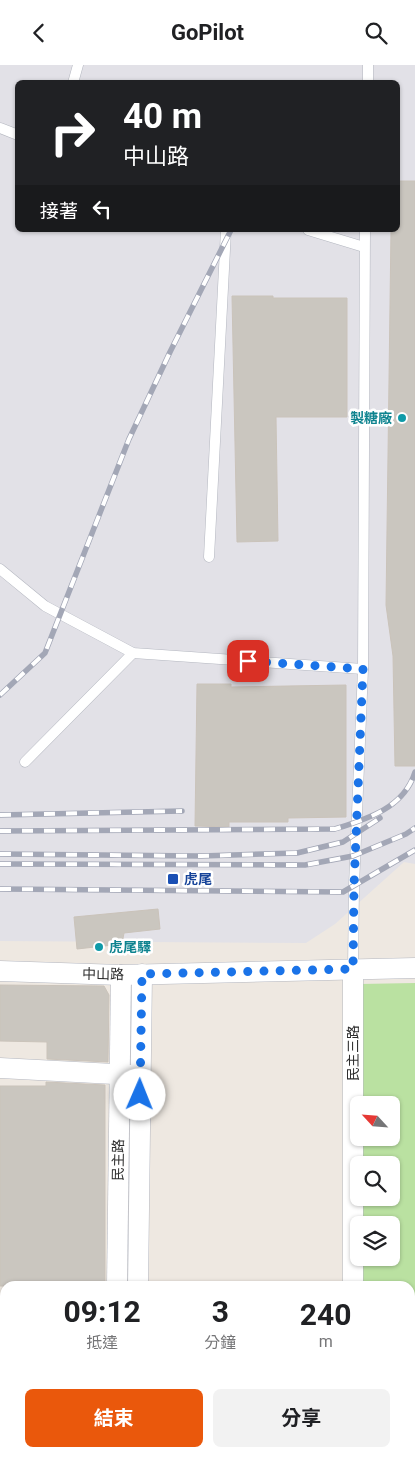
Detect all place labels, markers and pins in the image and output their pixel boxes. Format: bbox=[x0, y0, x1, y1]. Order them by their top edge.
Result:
place label: 製糖廠 bbox=[350, 410, 392, 426]
marker: 製糖廠 bbox=[396, 412, 408, 424]
pin bbox=[227, 640, 269, 682]
place label: 虎尾 bbox=[184, 871, 212, 887]
marker: 虎尾 bbox=[166, 872, 180, 886]
place label: 虎尾驛 bbox=[109, 939, 151, 955]
marker: 虎尾驛 bbox=[93, 941, 105, 953]

